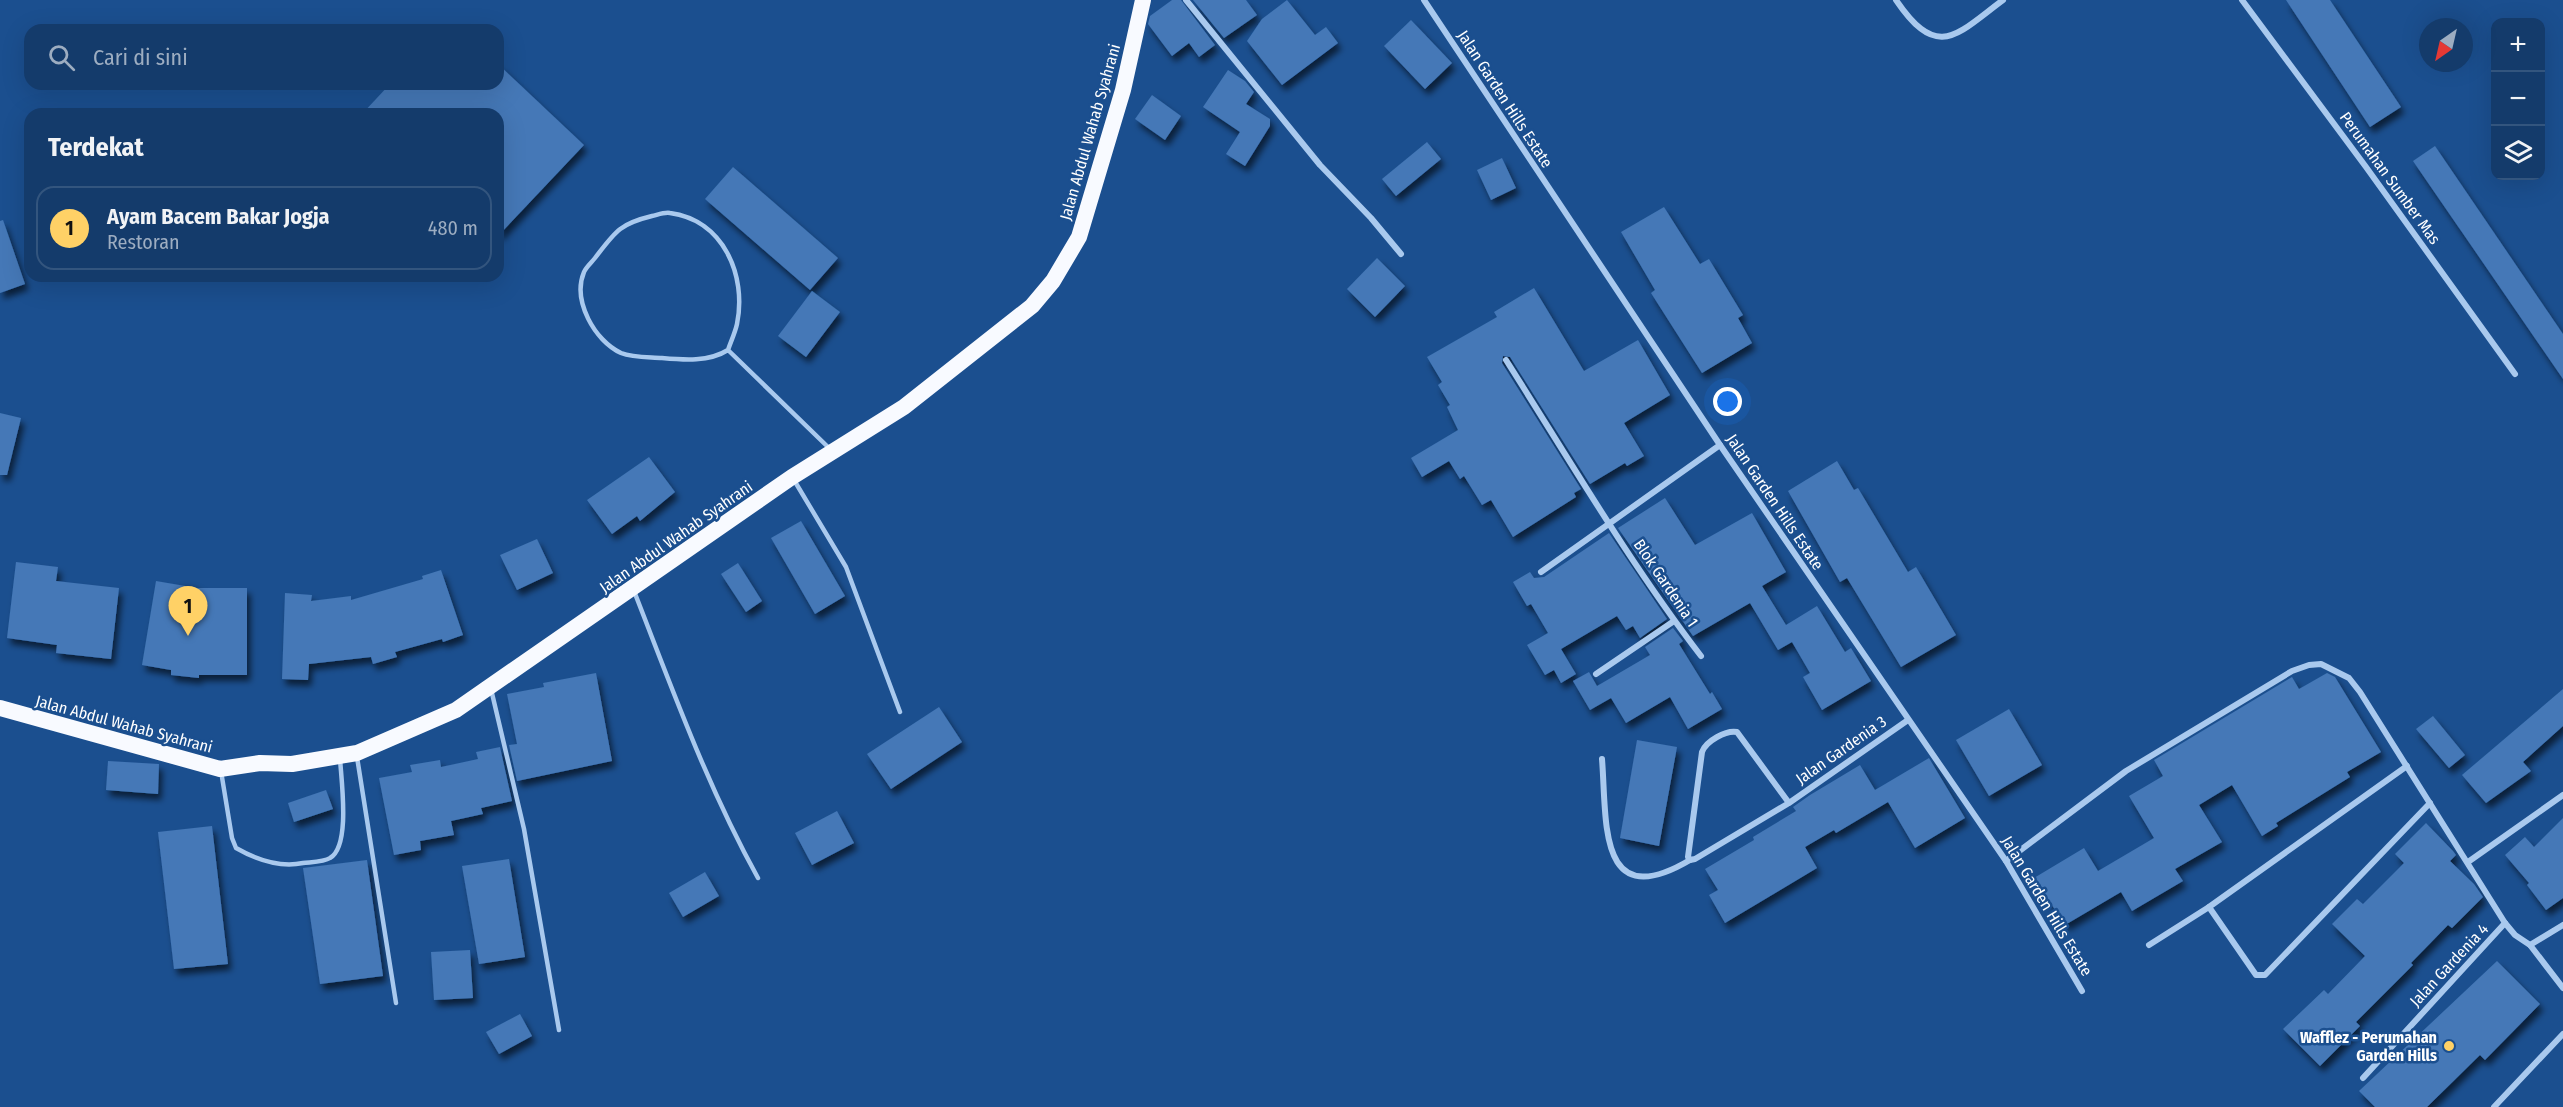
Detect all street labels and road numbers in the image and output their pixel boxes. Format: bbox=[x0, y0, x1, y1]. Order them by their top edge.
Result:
street label: Jalan Garden Hills Estate bbox=[1453, 27, 1557, 171]
street label: Jalan Abdul Wahab Syahrani bbox=[1056, 42, 1124, 222]
street label: Perumahan Sumber Mas bbox=[2336, 108, 2444, 248]
street label: Jalan Garden Hills Estate bbox=[1722, 430, 1828, 574]
street label: Jalan Abdul Wahab Syahrani bbox=[596, 477, 756, 597]
street label: Blok Gardenia 1 bbox=[1630, 536, 1702, 630]
street label: Jalan Abdul Wahab Syahrani bbox=[33, 691, 215, 757]
street label: Jalan Gardenia 3 bbox=[1792, 712, 1890, 788]
street label: Jalan Garden Hills Estate bbox=[1998, 833, 2096, 980]
street label: Jalan Gardenia 4 bbox=[2406, 919, 2492, 1010]

